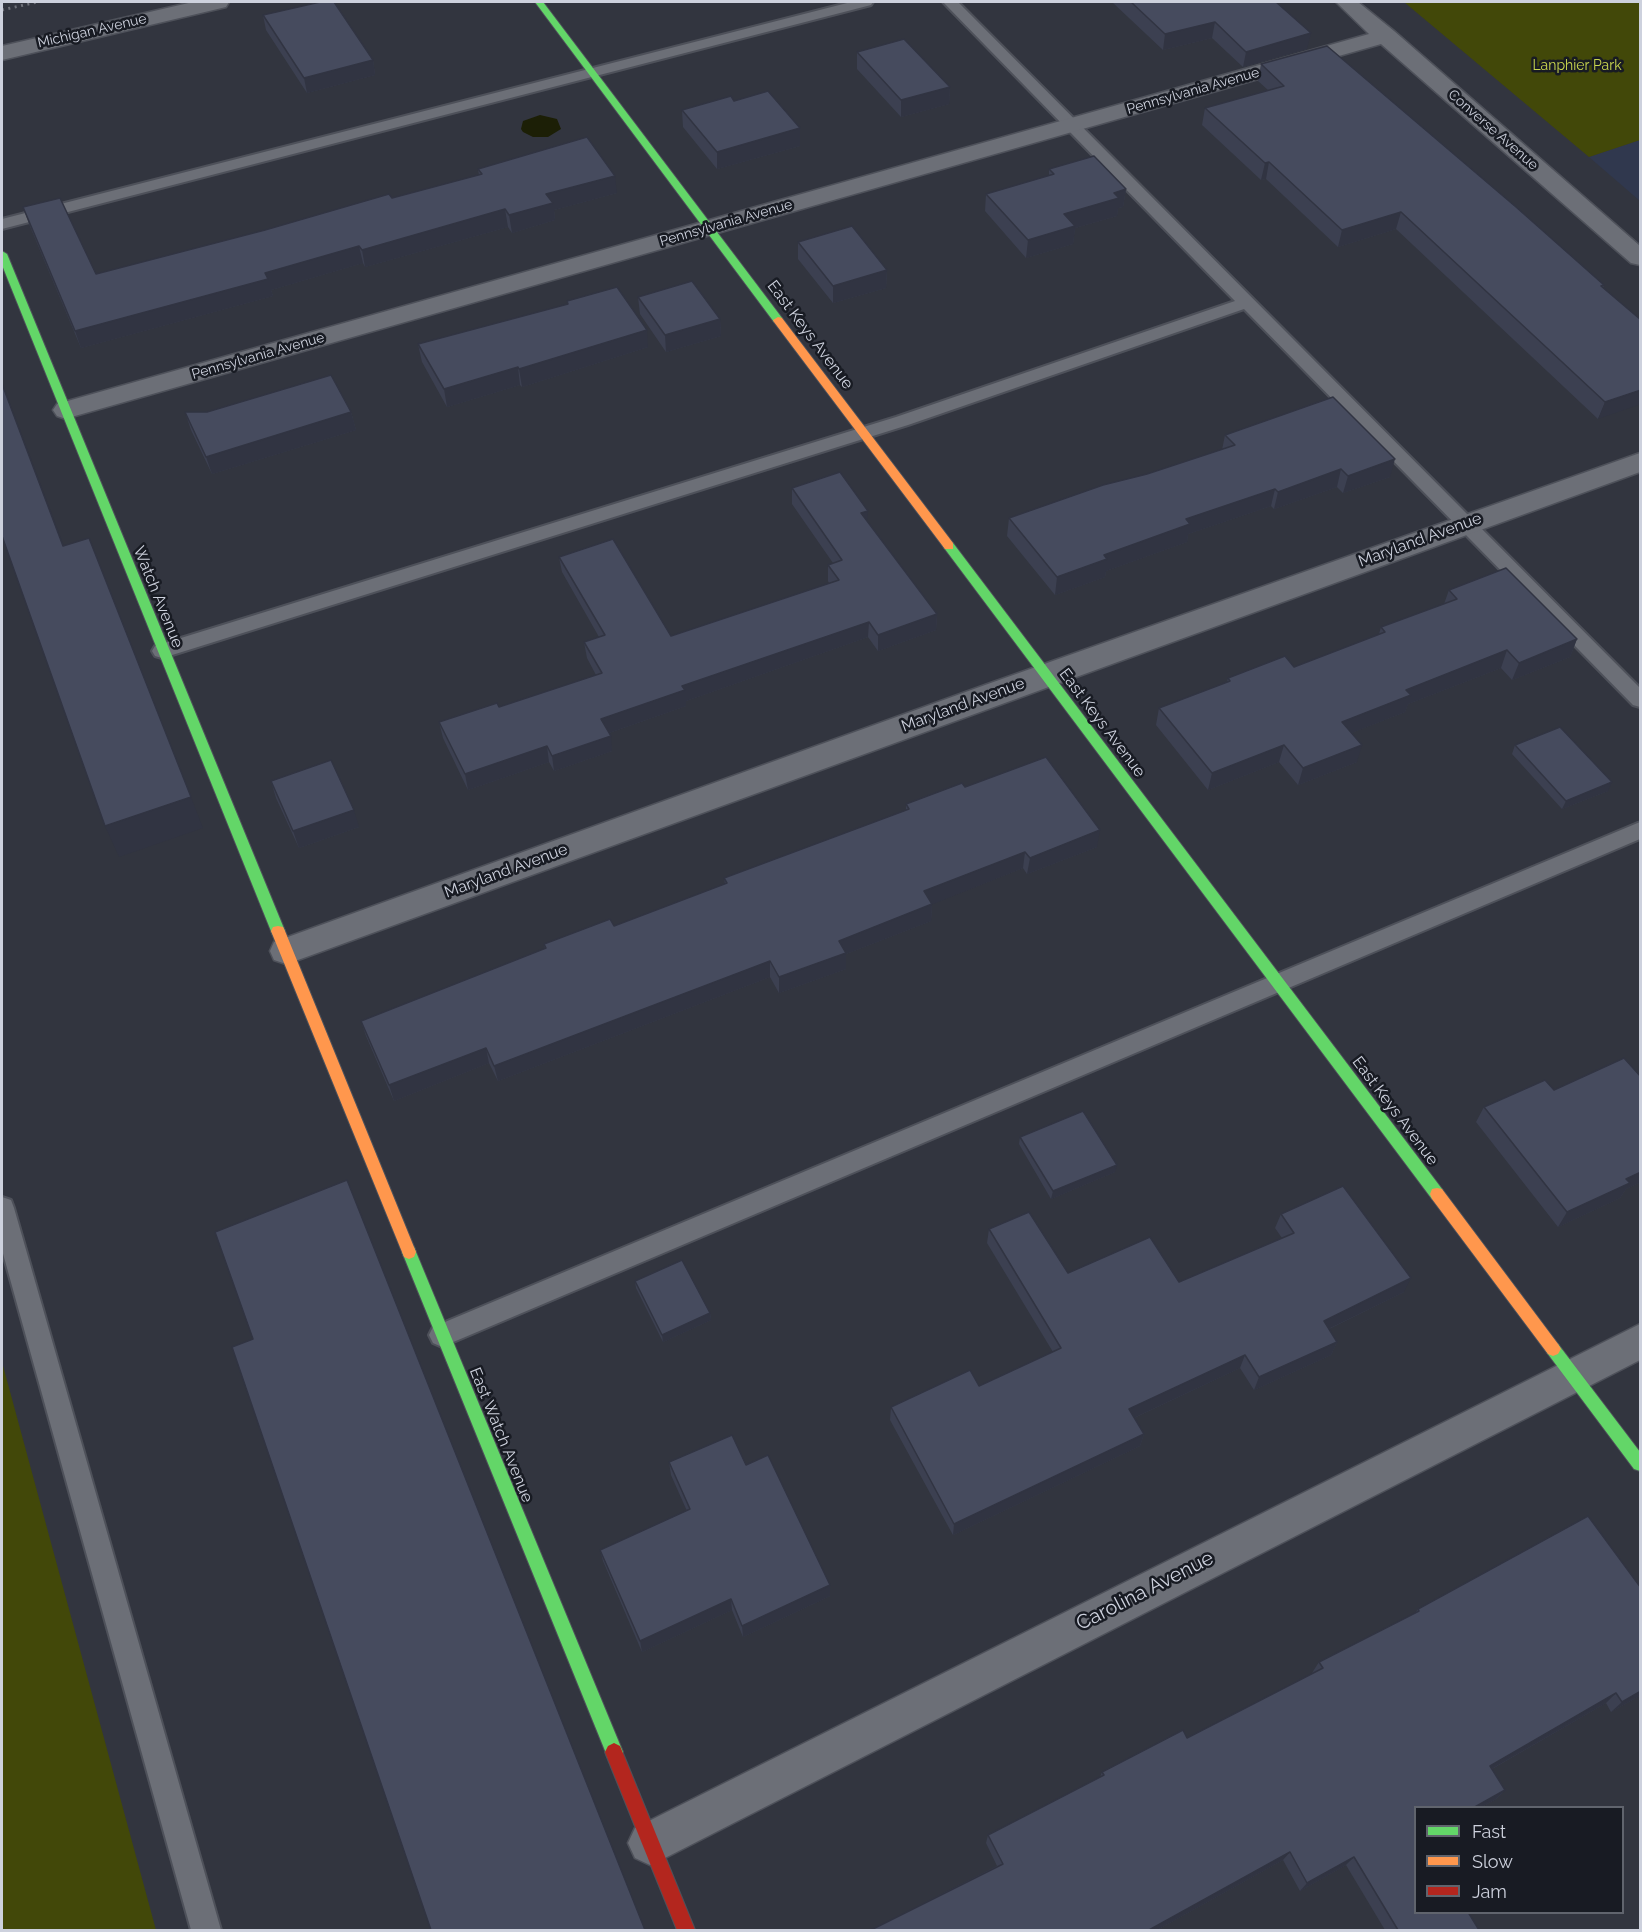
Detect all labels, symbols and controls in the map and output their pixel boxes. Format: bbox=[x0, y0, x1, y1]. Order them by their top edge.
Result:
street label: Michigan Avenue bbox=[36, 10, 148, 52]
park label: Lanphier Park bbox=[1532, 58, 1622, 74]
street label: Pennsylvania Avenue bbox=[1125, 64, 1261, 118]
street label: Converse Avenue bbox=[1444, 86, 1542, 174]
street label: Pennsylvania Avenue bbox=[658, 196, 794, 250]
street label: East Keys Avenue bbox=[763, 277, 857, 393]
street label: Pennsylvania Avenue bbox=[190, 329, 326, 383]
street label: Maryland Avenue bbox=[1356, 509, 1484, 571]
street label: Watch Avenue bbox=[129, 543, 187, 651]
street label: East Keys Avenue bbox=[1055, 665, 1149, 781]
street label: Maryland Avenue bbox=[899, 674, 1027, 736]
street label: Maryland Avenue bbox=[442, 840, 570, 902]
street label: East Keys Avenue bbox=[1348, 1053, 1442, 1169]
street label: East Watch Avenue bbox=[465, 1365, 537, 1505]
street label: Carolina Avenue bbox=[1072, 1546, 1218, 1636]
legend bbox=[1414, 1806, 1624, 1914]
text: Fast bbox=[1472, 1821, 1506, 1842]
text: Slow bbox=[1472, 1851, 1513, 1872]
text: Jam bbox=[1472, 1881, 1507, 1902]

